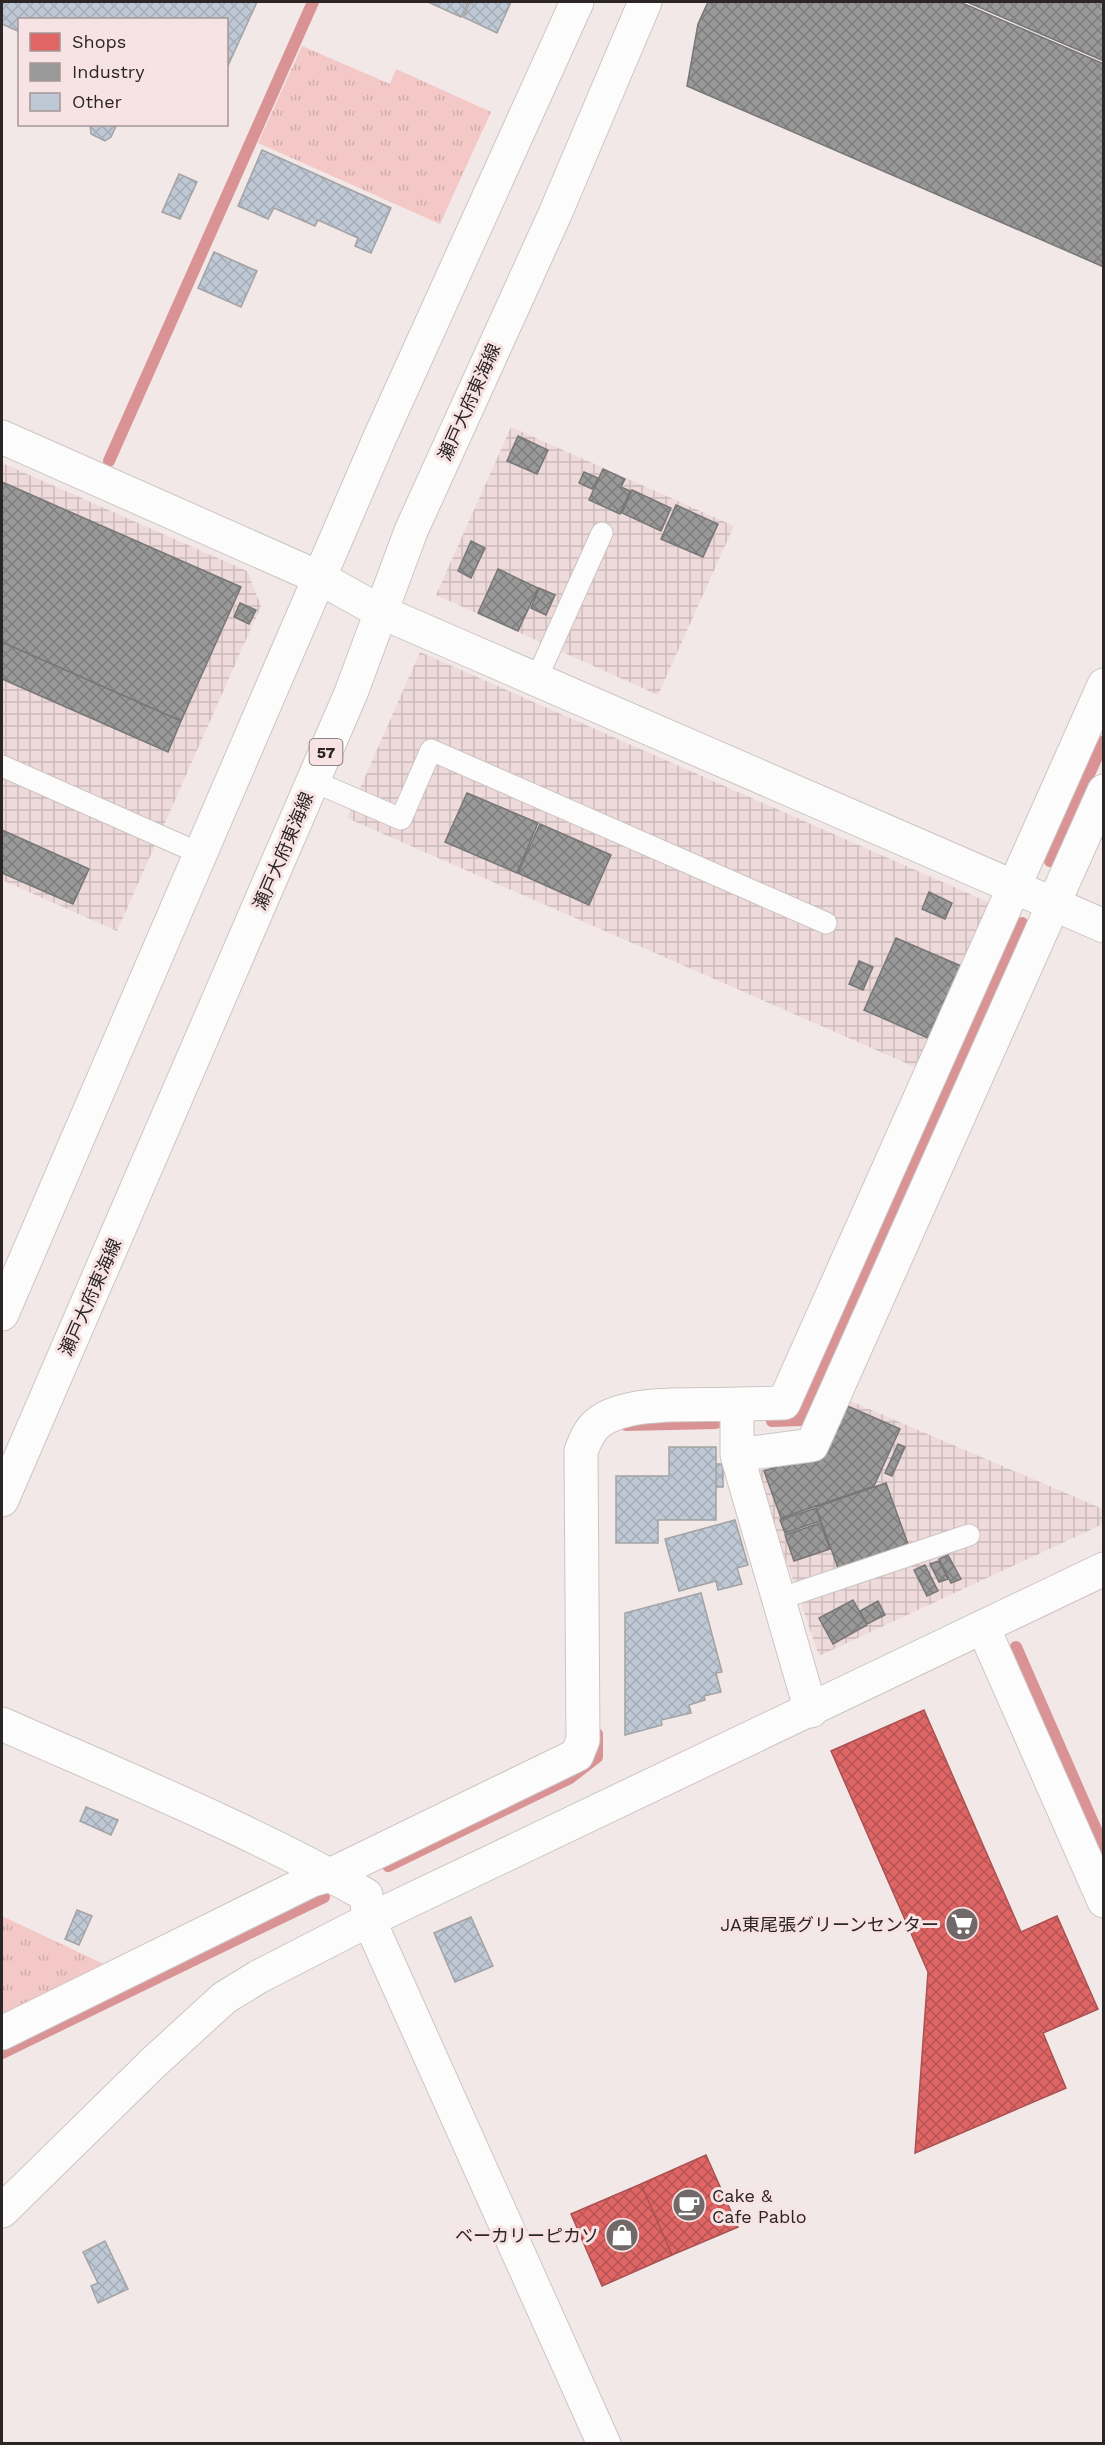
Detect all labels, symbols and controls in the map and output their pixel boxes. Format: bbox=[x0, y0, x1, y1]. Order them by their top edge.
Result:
legend bbox=[18, 18, 228, 126]
text: Shops bbox=[72, 31, 126, 52]
text: Industry bbox=[72, 61, 145, 82]
text: Other bbox=[72, 91, 122, 112]
street label: 瀬戸大府東海線 bbox=[434, 340, 504, 464]
road number: 57 bbox=[310, 739, 342, 765]
street label: 瀬戸大府東海線 bbox=[249, 789, 317, 913]
street label: 瀬戸大府東海線 bbox=[55, 1235, 125, 1359]
supermarket icon: JA東尾張グリーンセンター bbox=[944, 1906, 980, 1942]
place label: JA東尾張グリーンセンター bbox=[720, 1914, 939, 1935]
place label: Cake & Cafe Pablo bbox=[712, 2185, 807, 2227]
cafe icon: Cake & Cafe Pablo bbox=[671, 2187, 707, 2223]
shop icon: ベーカリーピカソ bbox=[604, 2217, 640, 2253]
place label: ベーカリーピカソ bbox=[455, 2225, 599, 2246]

